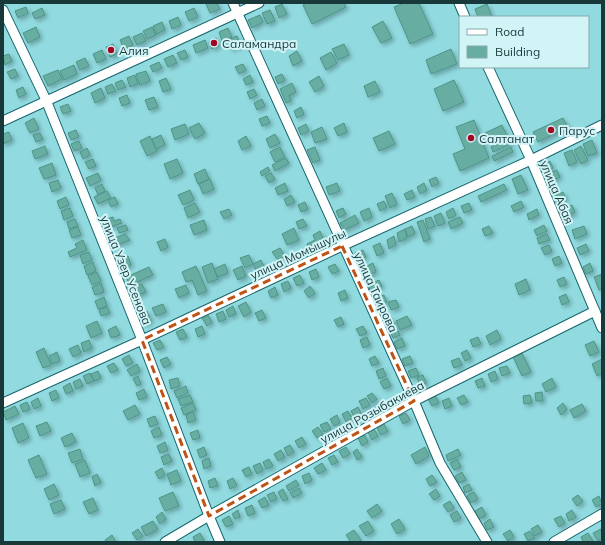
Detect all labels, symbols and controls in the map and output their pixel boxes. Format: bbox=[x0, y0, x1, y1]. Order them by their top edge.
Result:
legend bbox=[459, 16, 589, 68]
text: Road bbox=[495, 24, 524, 39]
place label: Саламандра bbox=[222, 36, 296, 51]
marker: Саламандра bbox=[209, 38, 219, 48]
place label: Алия bbox=[119, 43, 149, 58]
text: Building bbox=[495, 44, 540, 59]
marker: Алия bbox=[106, 45, 116, 55]
place label: Парус bbox=[559, 123, 595, 138]
marker: Парус bbox=[546, 125, 556, 135]
place label: Салтанат bbox=[479, 131, 535, 146]
marker: Салтанат bbox=[466, 133, 476, 143]
street label: улица Абая bbox=[537, 158, 577, 226]
street label: улица Узер Усенова bbox=[97, 213, 155, 327]
street label: улица Момышулы bbox=[248, 225, 348, 283]
street label: улица Таирова bbox=[351, 249, 401, 335]
street label: улица Розыбакиева bbox=[318, 377, 426, 447]

